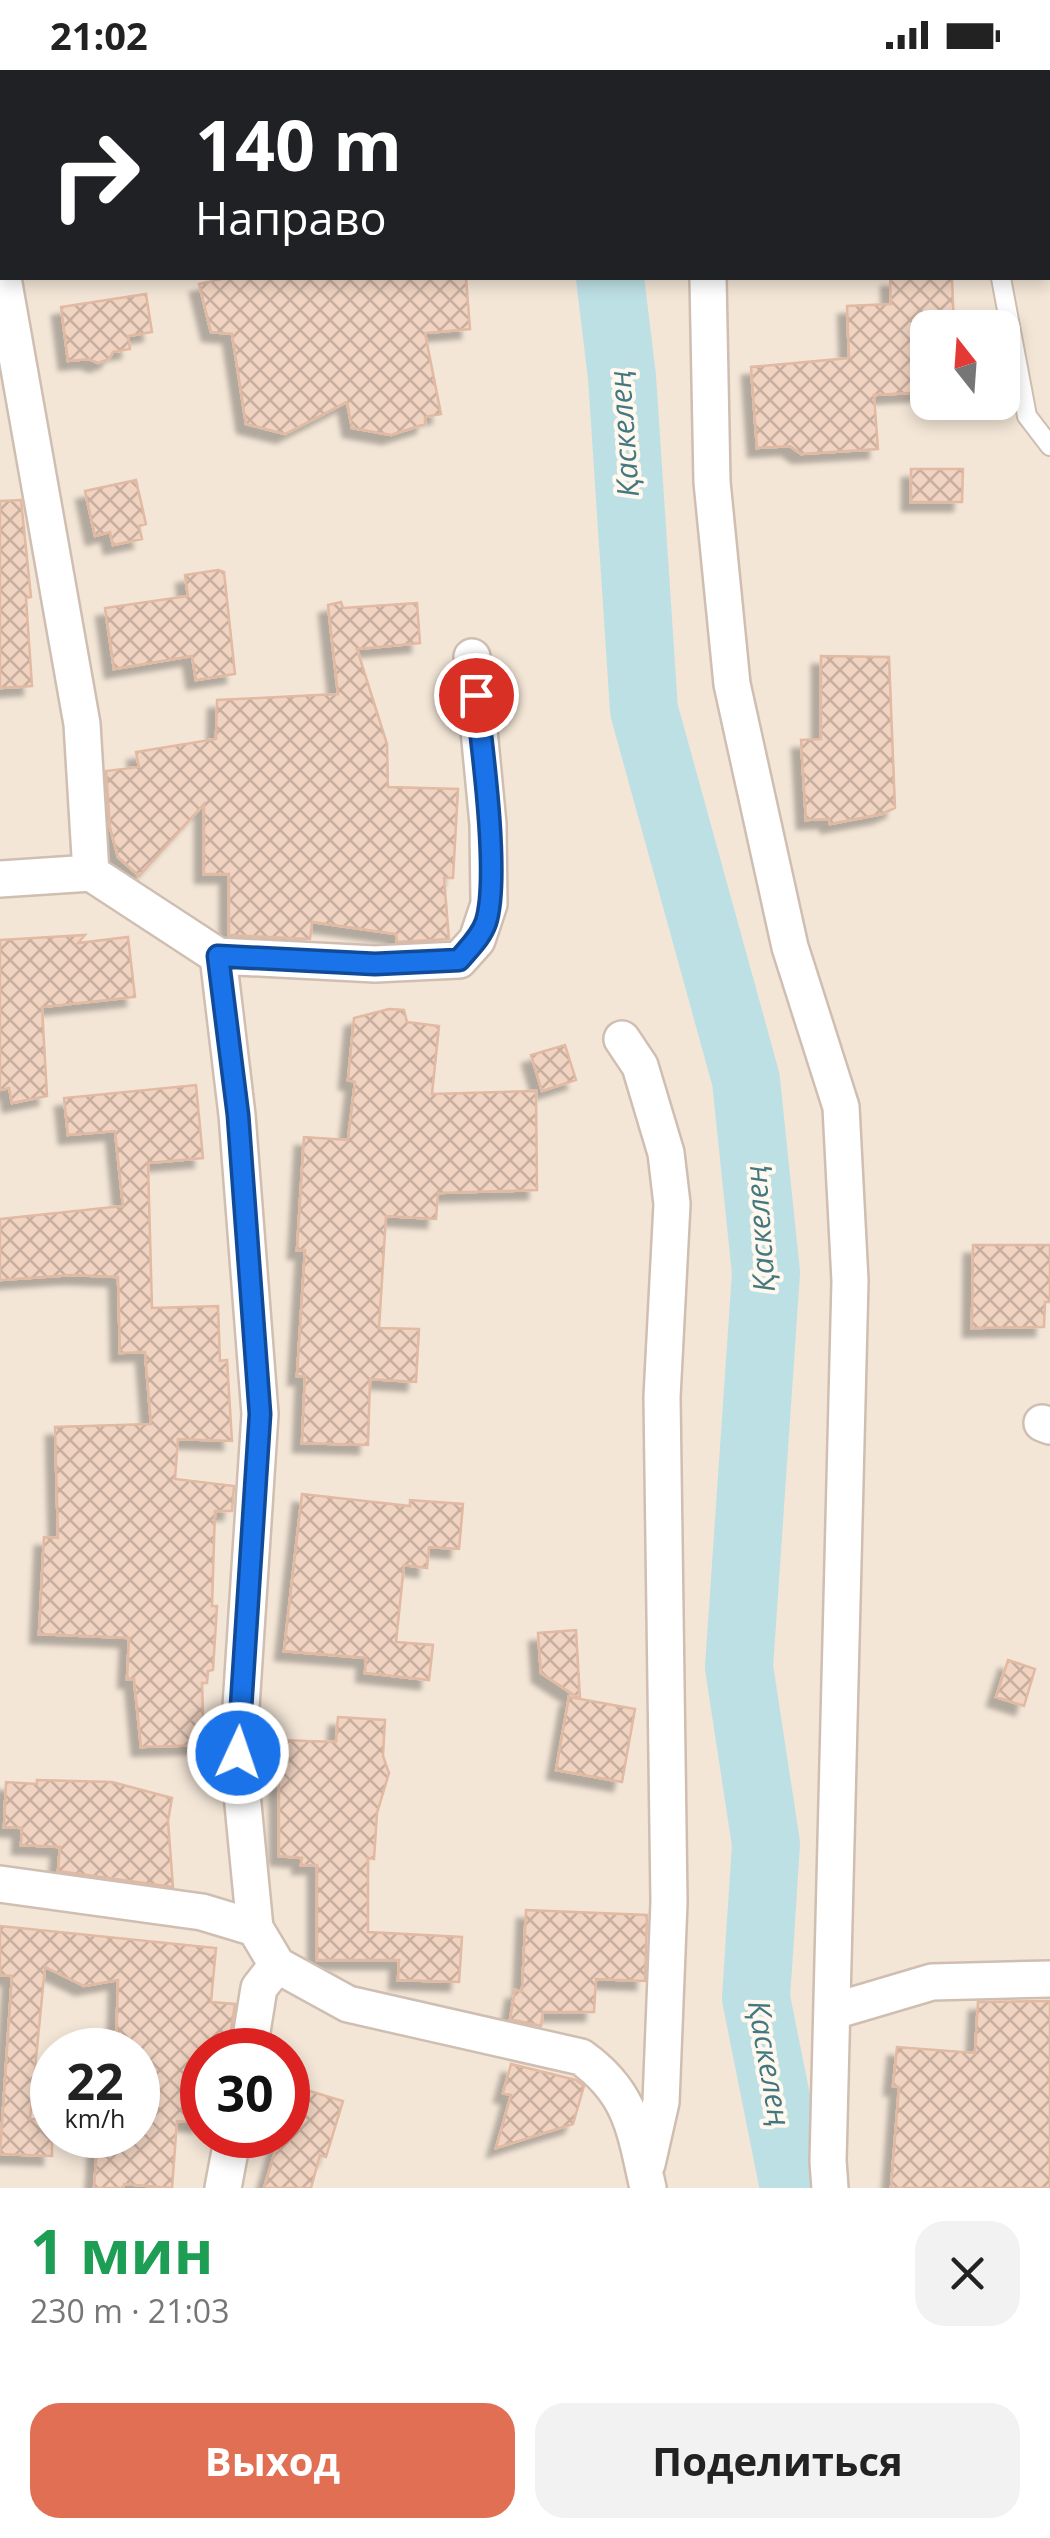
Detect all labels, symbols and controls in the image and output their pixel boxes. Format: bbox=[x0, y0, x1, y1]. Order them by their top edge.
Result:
text: 21:02 bbox=[50, 9, 148, 61]
text: 140 m bbox=[195, 96, 402, 192]
icon: right bbox=[30, 110, 160, 240]
text: Направо bbox=[195, 187, 387, 248]
north arrow bbox=[910, 310, 1020, 420]
map controls bbox=[910, 310, 1020, 420]
water label: Қаскелең bbox=[598, 369, 648, 499]
pin bbox=[434, 653, 519, 738]
icon: arrive bbox=[449, 668, 504, 723]
water label: Қаскелең bbox=[734, 1164, 784, 1294]
position arrow bbox=[186, 1701, 290, 1805]
water label: Қаскелең bbox=[739, 1997, 801, 2129]
speed limit sign: 30 bbox=[180, 2028, 310, 2158]
text: 22 bbox=[66, 2047, 124, 2115]
text: km/h bbox=[65, 2101, 125, 2135]
text: 1 мин bbox=[30, 2210, 214, 2292]
button: close bbox=[915, 2221, 1020, 2326]
text: 230 m · 21:03 bbox=[30, 2289, 229, 2332]
button: Выход bbox=[30, 2403, 515, 2518]
button: Поделиться bbox=[535, 2403, 1020, 2518]

